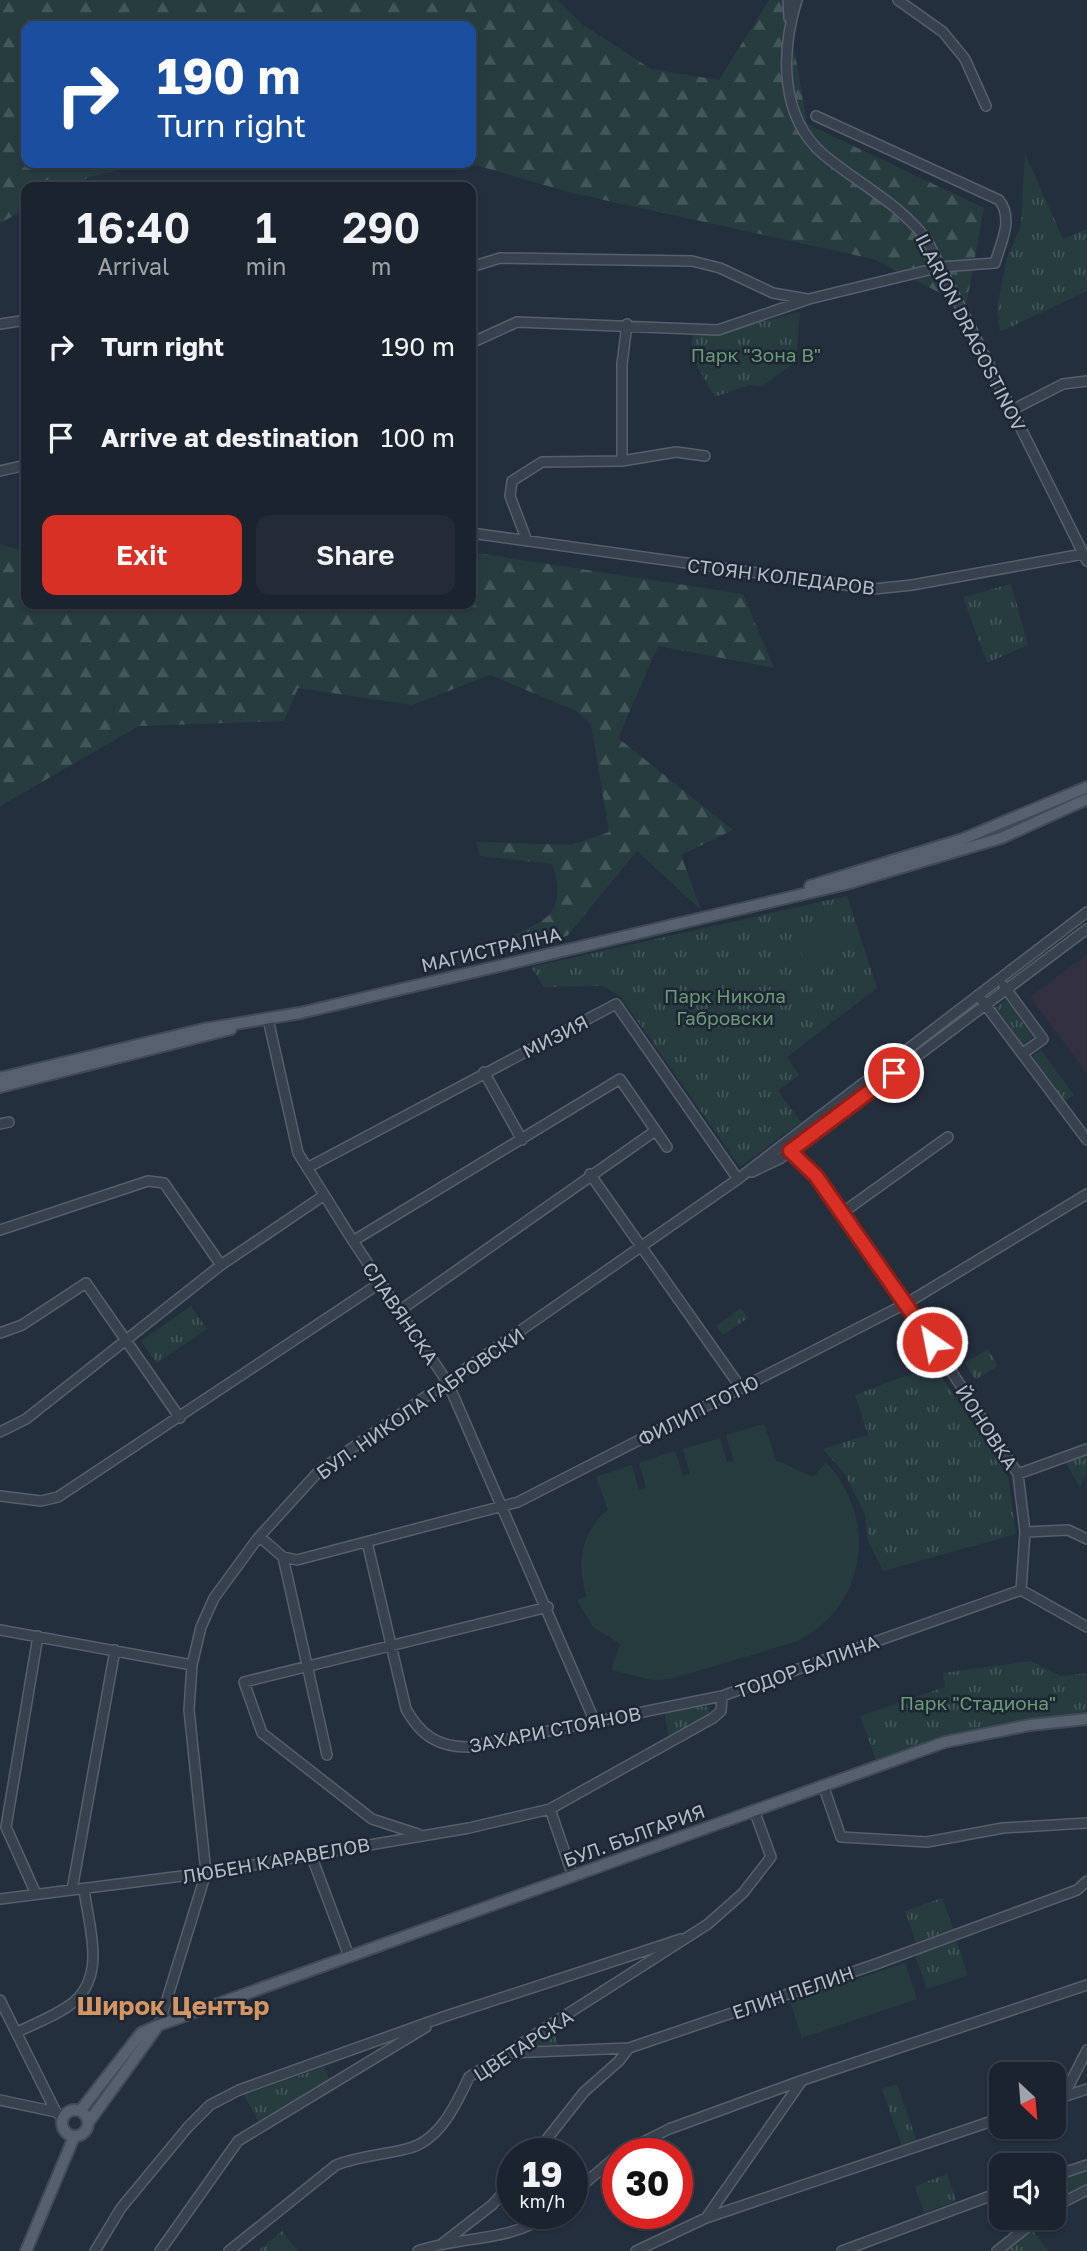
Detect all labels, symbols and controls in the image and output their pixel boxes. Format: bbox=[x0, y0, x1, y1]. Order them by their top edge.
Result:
text: 190 m bbox=[157, 46, 300, 105]
icon: right bbox=[42, 49, 133, 140]
text: Turn right bbox=[157, 106, 306, 144]
text: 16:40 bbox=[77, 202, 190, 252]
text: 1 bbox=[256, 202, 277, 252]
text: 290 bbox=[342, 202, 420, 252]
street label: ILARION DRAGOSTINOV bbox=[911, 229, 1031, 435]
text: Arrival bbox=[97, 252, 169, 280]
text: min bbox=[246, 252, 287, 280]
text: m bbox=[371, 252, 391, 280]
icon: right bbox=[42, 328, 80, 366]
text: Turn right bbox=[101, 331, 224, 362]
text: 190 m bbox=[381, 331, 455, 362]
park label: Парк "Зона В" bbox=[691, 343, 821, 366]
icon: arrive bbox=[42, 419, 80, 457]
text: Arrive at destination bbox=[101, 422, 359, 453]
text: 100 m bbox=[381, 422, 455, 453]
button: Exit bbox=[42, 515, 242, 595]
button: Share bbox=[256, 515, 455, 595]
street label: СТОЯН КОЛЕДАРОВ bbox=[686, 553, 876, 599]
street label: МАГИСТРАЛНА bbox=[419, 922, 564, 976]
park label: Парк Никола Габровски bbox=[664, 984, 786, 1029]
street label: МИЗИЯ bbox=[518, 1010, 592, 1062]
pin bbox=[864, 1043, 924, 1103]
icon: arrive bbox=[875, 1054, 913, 1092]
street label: СЛАВЯНСКА bbox=[358, 1257, 444, 1369]
position arrow bbox=[895, 1305, 969, 1379]
street label: БУЛ. НИКОЛА ГАБРОВСКИ bbox=[312, 1322, 528, 1484]
street label: ФИЛИП ТОТЮ bbox=[634, 1370, 762, 1450]
street label: ЙОНОВКА bbox=[951, 1380, 1023, 1474]
street label: ТОДОР БАЛИНА bbox=[732, 1629, 882, 1703]
park label: Парк "Стадиона" bbox=[900, 1691, 1056, 1714]
street label: ЗАХАРИ СТОЯНОВ bbox=[467, 1701, 643, 1757]
street label: БУЛ. БЪЛГАРИЯ bbox=[560, 1799, 708, 1871]
street label: ЛЮБЕН КАРАВЕЛОВ bbox=[181, 1832, 371, 1888]
street label: ЕЛИН ПЕЛИН bbox=[729, 1960, 857, 2024]
district label: Широк Център bbox=[77, 1990, 269, 2021]
street label: ЦВЕТАРСКА bbox=[469, 2004, 577, 2086]
north arrow bbox=[989, 2062, 1066, 2138]
map controls bbox=[989, 2062, 1066, 2230]
speed limit sign: 30 bbox=[602, 2138, 693, 2229]
text: 19 bbox=[522, 2153, 563, 2195]
button: sound bbox=[989, 2153, 1066, 2230]
text: km/h bbox=[520, 2190, 565, 2212]

